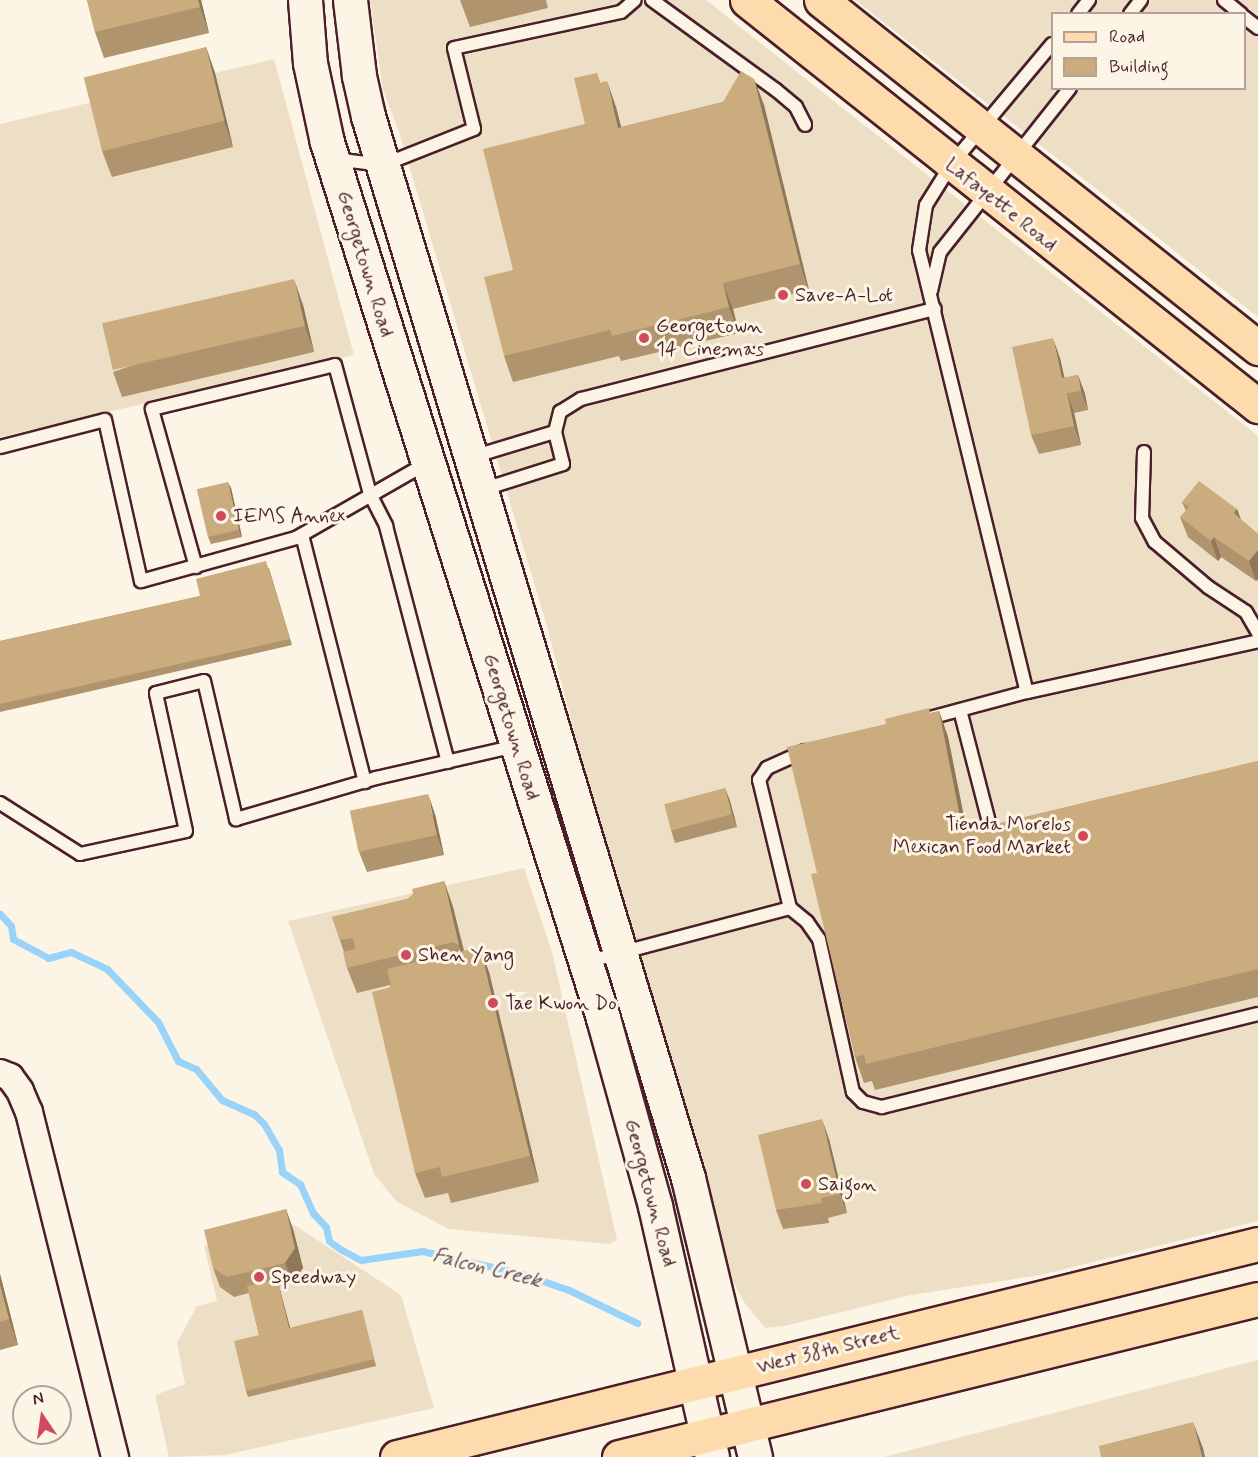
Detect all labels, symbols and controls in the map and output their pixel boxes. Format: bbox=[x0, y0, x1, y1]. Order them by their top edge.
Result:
legend bbox=[1051, 12, 1246, 90]
text: Road bbox=[1109, 25, 1145, 49]
text: Building bbox=[1109, 55, 1169, 79]
street label: Lafayette Road bbox=[941, 153, 1061, 257]
street label: Georgetown Road bbox=[331, 188, 399, 340]
place label: Save-A-Lot bbox=[795, 283, 893, 307]
marker: Save-A-Lot bbox=[776, 288, 790, 302]
place label: Georgetown 14 Cinemas bbox=[656, 314, 764, 361]
marker: Georgetown 14 Cinemas bbox=[637, 331, 651, 345]
place label: IEMS Annex bbox=[233, 504, 341, 528]
marker: IEMS Annex bbox=[214, 509, 228, 523]
street label: Georgetown Road bbox=[477, 651, 545, 803]
place label: Tienda Morelos Mexican Food Market bbox=[889, 813, 1071, 860]
marker: Tienda Morelos Mexican Food Market bbox=[1076, 829, 1090, 843]
place label: Shen Yang bbox=[418, 943, 515, 967]
marker: Shen Yang bbox=[399, 948, 413, 962]
place label: Tae Kwon Do bbox=[505, 991, 618, 1015]
marker: Tae Kwon Do bbox=[486, 996, 500, 1010]
street label: Georgetown Road bbox=[619, 1117, 681, 1269]
place label: Saigon bbox=[818, 1172, 877, 1196]
marker: Saigon bbox=[799, 1177, 813, 1191]
water label: Falcon Creek bbox=[430, 1242, 544, 1294]
place label: Speedway bbox=[271, 1265, 356, 1289]
marker: Speedway bbox=[252, 1270, 266, 1284]
street label: West 38th Street bbox=[754, 1321, 902, 1379]
north arrow bbox=[12, 1385, 72, 1445]
text: N bbox=[31, 1387, 46, 1410]

